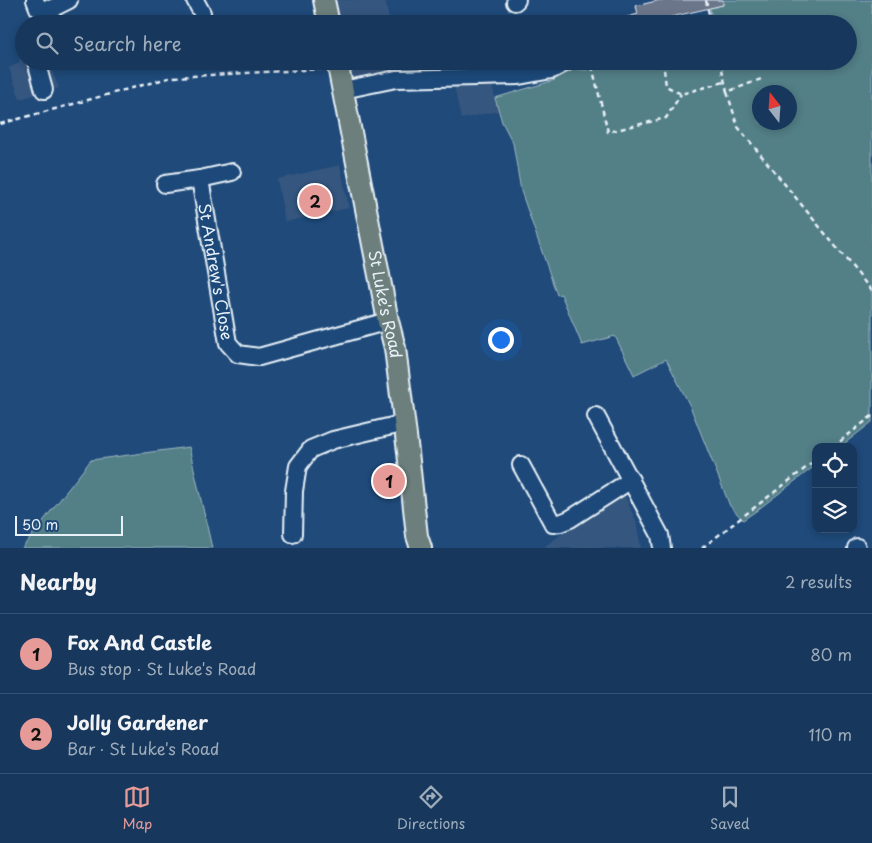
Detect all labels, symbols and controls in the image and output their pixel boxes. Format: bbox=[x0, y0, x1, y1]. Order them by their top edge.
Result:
search box bbox=[15, 15, 857, 70]
icon: search bbox=[33, 29, 61, 57]
text: Search here bbox=[73, 29, 182, 57]
north arrow bbox=[752, 85, 797, 130]
pin: 2 bbox=[299, 182, 331, 220]
street label: St Andrew's Close bbox=[193, 201, 240, 342]
street label: St Luke's Road bbox=[363, 248, 409, 360]
your location bbox=[488, 327, 514, 353]
map controls bbox=[812, 443, 857, 533]
button: locate bbox=[812, 443, 857, 488]
pin: 1 bbox=[373, 462, 405, 500]
button: layers bbox=[812, 488, 857, 533]
scale bar bbox=[15, 513, 122, 536]
text: 50 m bbox=[22, 514, 58, 535]
text: Nearby bbox=[20, 565, 97, 597]
text: 2 results bbox=[785, 569, 852, 593]
text: Fox And Castle bbox=[67, 628, 212, 656]
text: 1 bbox=[32, 642, 40, 666]
text: 80 m bbox=[810, 642, 852, 666]
text: Bus stop · St Luke's Road bbox=[67, 656, 256, 680]
text: Jolly Gardener bbox=[67, 708, 208, 736]
text: 2 bbox=[30, 722, 42, 746]
text: 110 m bbox=[809, 722, 852, 746]
text: Bar · St Luke's Road bbox=[67, 736, 219, 760]
tab: Map bbox=[122, 783, 152, 834]
tab: Directions bbox=[397, 783, 465, 834]
tab: Saved bbox=[710, 783, 750, 834]

